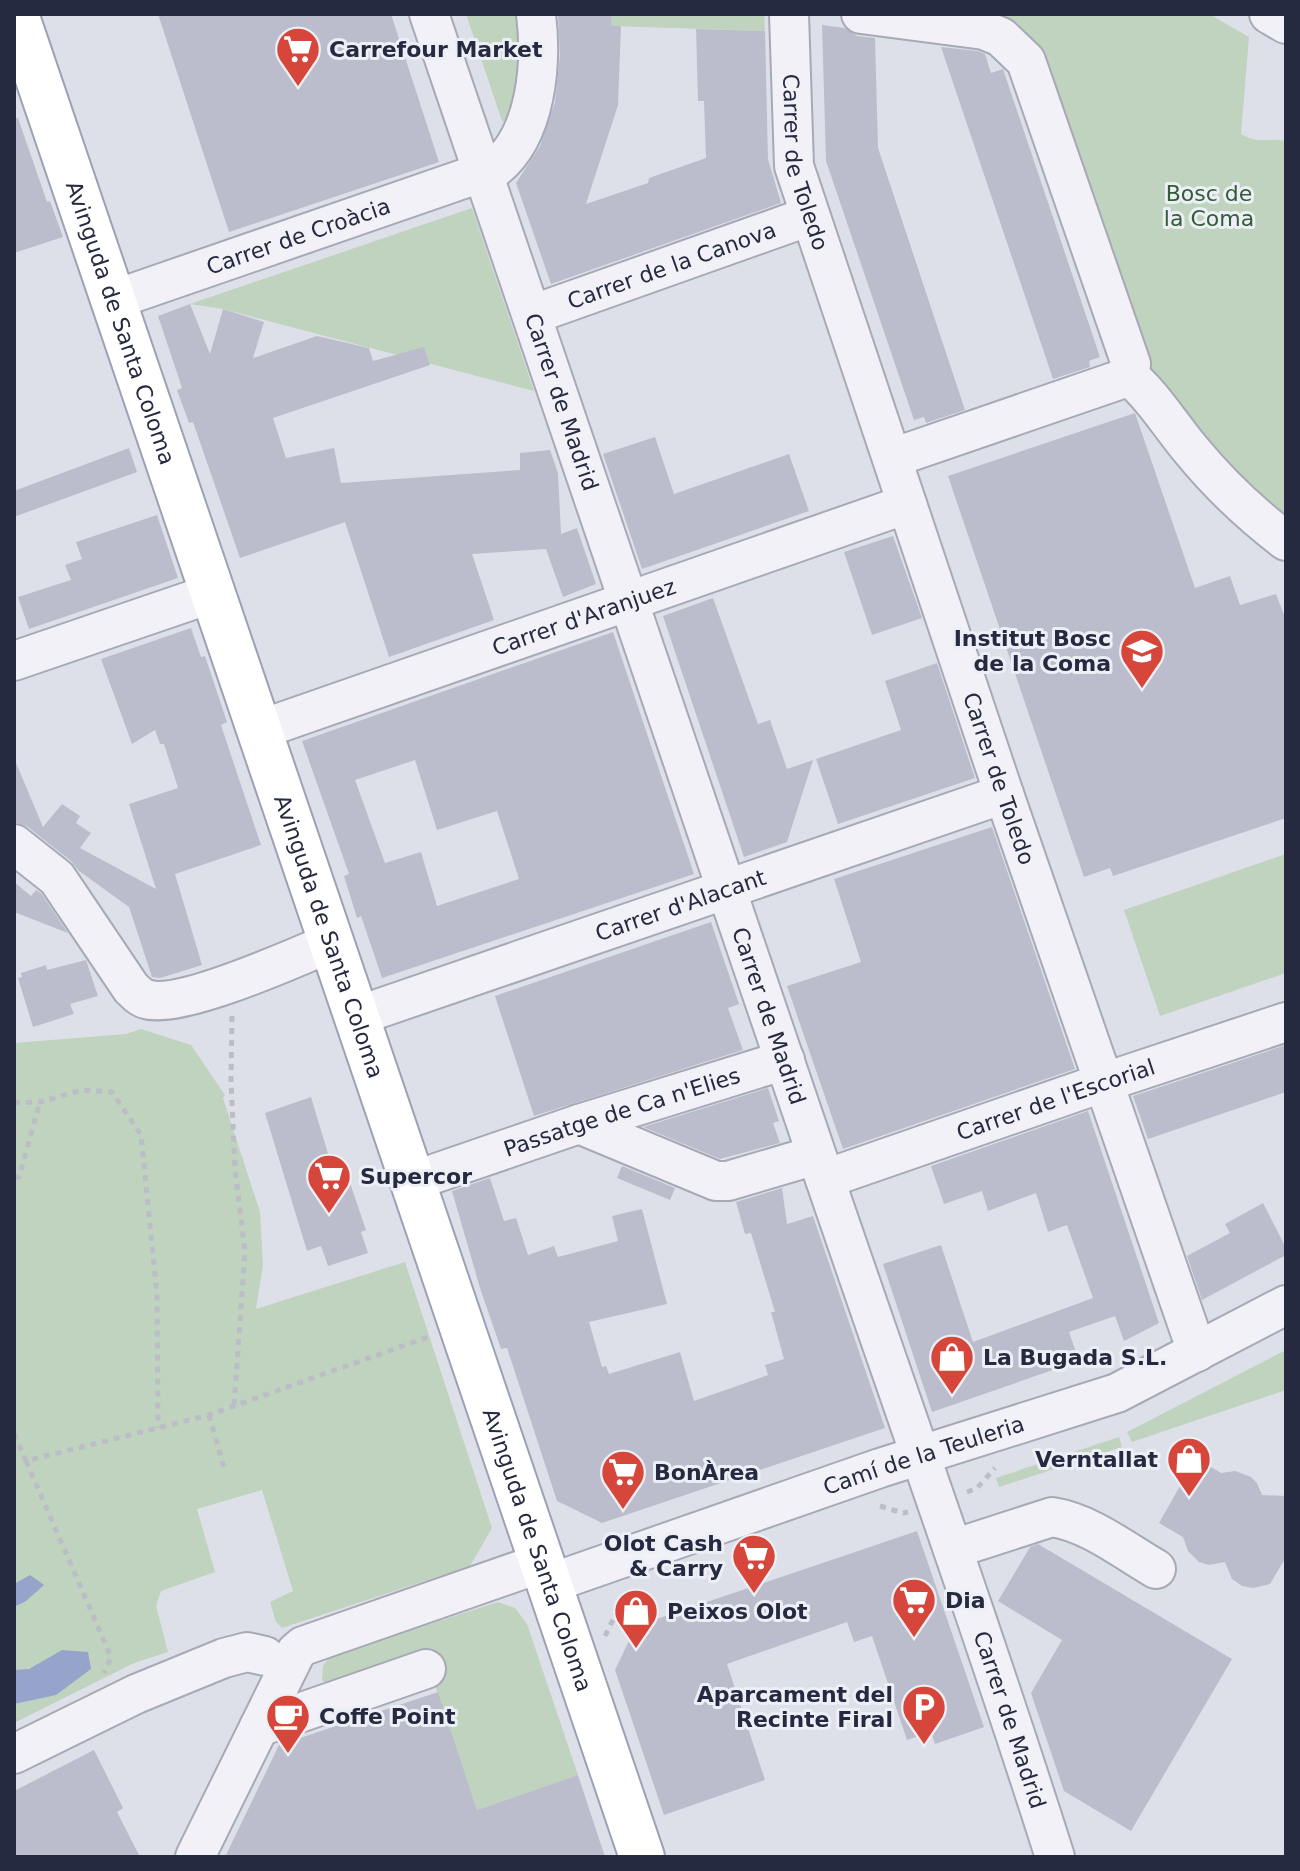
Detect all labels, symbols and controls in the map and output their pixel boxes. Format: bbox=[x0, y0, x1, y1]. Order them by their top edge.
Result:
supermarket icon: Carrefour Market bbox=[274, 25, 322, 88]
place label: Carrefour Market bbox=[329, 37, 543, 62]
street label: Carrer de Toledo bbox=[778, 73, 834, 254]
street label: Avinguda de Santa Coloma bbox=[61, 178, 181, 468]
park label: Bosc de la Coma bbox=[1164, 181, 1254, 231]
street label: Carrer de Croàcia bbox=[203, 193, 393, 279]
street label: Carrer de la Canova bbox=[564, 217, 779, 314]
street label: Carrer de Madrid bbox=[520, 310, 604, 494]
street label: Carrer d'Aranjuez bbox=[489, 573, 679, 660]
place label: Institut Bosc de la Coma bbox=[954, 626, 1111, 676]
school or university icon: Institut Bosc de la Coma bbox=[1118, 627, 1166, 690]
street label: Carrer de Toledo bbox=[958, 689, 1040, 868]
street label: Avinguda de Santa Coloma bbox=[270, 791, 389, 1081]
street label: Carrer d'Alacant bbox=[592, 864, 769, 946]
street label: Carrer de Madrid bbox=[727, 924, 811, 1108]
street label: Carrer de l'Escorial bbox=[953, 1054, 1158, 1145]
street label: Passatge de Ca n'Elies bbox=[500, 1062, 743, 1161]
supermarket icon: Supercor bbox=[305, 1152, 353, 1215]
place label: Supercor bbox=[360, 1164, 472, 1189]
shop icon: La Bugada S.L. bbox=[928, 1333, 976, 1396]
place label: La Bugada S.L. bbox=[983, 1345, 1167, 1370]
street label: Avinguda de Santa Coloma bbox=[478, 1405, 597, 1695]
street label: Camí de la Teuleria bbox=[820, 1411, 1027, 1499]
shop icon: Verntallat bbox=[1165, 1435, 1213, 1498]
place label: Verntallat bbox=[1035, 1447, 1158, 1472]
supermarket icon: BonÀrea bbox=[599, 1448, 647, 1511]
place label: BonÀrea bbox=[654, 1460, 759, 1485]
place label: Olot Cash & Carry bbox=[604, 1531, 723, 1581]
supermarket icon: Olot Cash & Carry bbox=[730, 1532, 778, 1595]
supermarket icon: Dia bbox=[890, 1576, 938, 1639]
shop icon: Peixos Olot bbox=[612, 1587, 660, 1650]
place label: Dia bbox=[945, 1588, 986, 1613]
place label: Peixos Olot bbox=[667, 1599, 808, 1624]
street label: Carrer de Madrid bbox=[969, 1628, 1051, 1812]
place label: Aparcament del Recinte Firal bbox=[697, 1682, 893, 1732]
parking icon: Aparcament del Recinte Firal bbox=[900, 1683, 948, 1746]
cafe icon: Coffe Point bbox=[264, 1692, 312, 1755]
place label: Coffe Point bbox=[319, 1704, 456, 1729]

